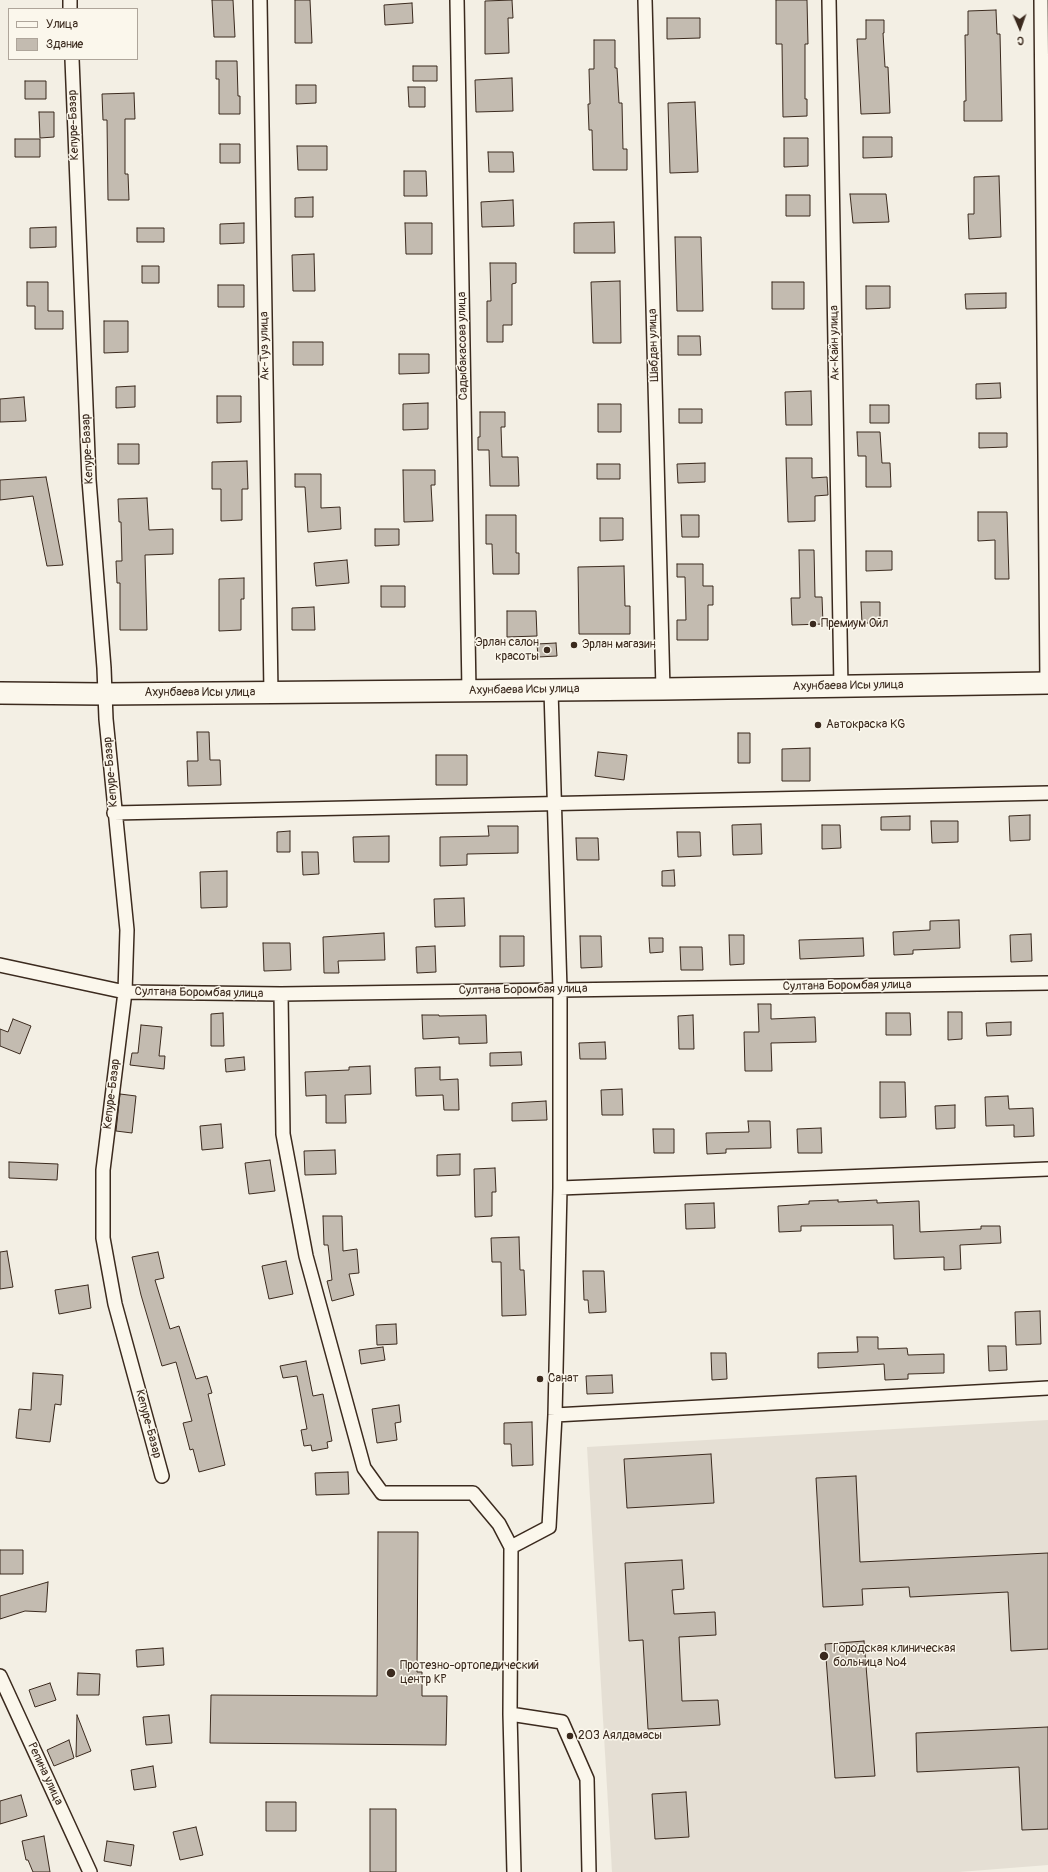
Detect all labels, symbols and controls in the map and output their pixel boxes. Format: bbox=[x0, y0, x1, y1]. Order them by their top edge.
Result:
legend bbox=[8, 8, 138, 60]
north arrow bbox=[1000, 8, 1040, 48]
text: Улица bbox=[46, 17, 78, 32]
text: С bbox=[1017, 34, 1024, 47]
text: Здание bbox=[46, 37, 83, 52]
street label: Кепуре-Базар bbox=[66, 89, 82, 161]
street label: Садыбакасова улица bbox=[455, 292, 471, 400]
street label: Ак-Кайн улица bbox=[827, 305, 843, 381]
street label: Шабдан улица bbox=[646, 308, 662, 382]
street label: Ак-Туз улица bbox=[257, 311, 273, 381]
street label: Кепуре-Базар bbox=[79, 413, 97, 485]
place label: Премиум Ойл bbox=[821, 617, 888, 631]
marker: Премиум Ойл bbox=[808, 619, 818, 629]
place label: Эрлан салон красоты bbox=[475, 636, 539, 664]
place label: Эрлан магазин bbox=[582, 638, 656, 652]
marker: Эрлан магазин bbox=[569, 640, 579, 650]
marker: Эрлан салон красоты bbox=[542, 645, 552, 655]
street label: Ахунбаева Исы улица bbox=[792, 678, 904, 694]
street label: Ахунбаева Исы улица bbox=[468, 682, 580, 698]
street label: Ахунбаева Исы улица bbox=[145, 686, 255, 700]
place label: Автокраска KG bbox=[826, 718, 905, 732]
marker: Автокраска KG bbox=[813, 720, 823, 730]
street label: Кепуре-Базар bbox=[101, 736, 121, 808]
street label: Султана Боромбая улица bbox=[782, 978, 912, 994]
street label: Султана Боромбая улица bbox=[458, 982, 588, 998]
street label: Султана Боромбая улица bbox=[134, 985, 264, 1001]
street label: Кепуре-Базар bbox=[101, 1058, 123, 1130]
place label: Санат bbox=[548, 1372, 579, 1386]
marker: Санат bbox=[535, 1374, 545, 1384]
street label: Кепуре-Базар bbox=[132, 1388, 164, 1460]
place label: Городская клиническая больница №4 bbox=[833, 1642, 955, 1670]
marker: Городская клиническая больница №4 bbox=[818, 1650, 830, 1662]
place label: Протезно-ортопедический центр КР bbox=[400, 1659, 539, 1687]
marker: Протезно-ортопедический центр КР bbox=[385, 1667, 397, 1679]
place label: 203 Аялдамасы bbox=[578, 1729, 662, 1743]
marker: 203 Аялдамасы bbox=[565, 1731, 575, 1741]
street label: Репина улица bbox=[24, 1740, 66, 1808]

